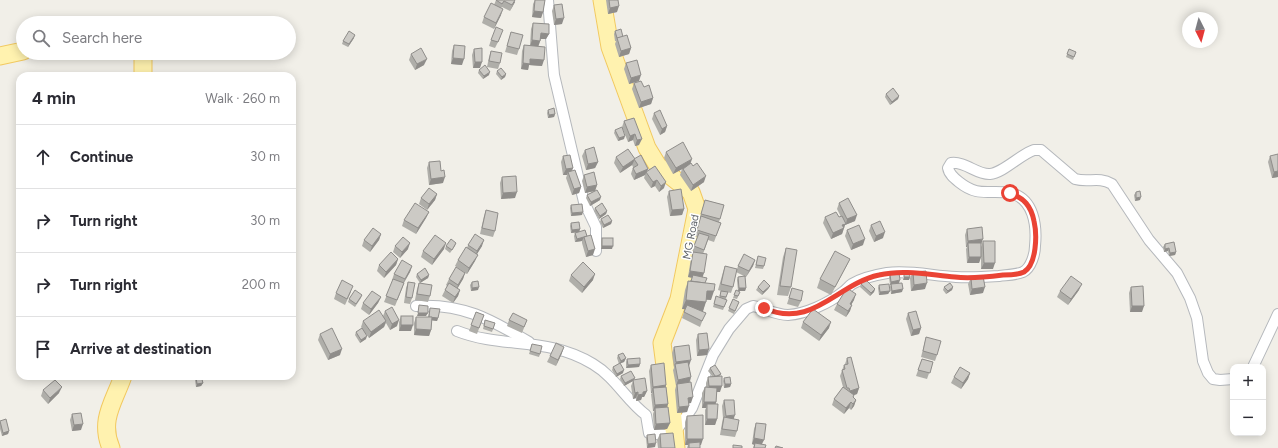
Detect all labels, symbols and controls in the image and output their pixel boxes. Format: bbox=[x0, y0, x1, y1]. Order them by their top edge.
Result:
north arrow bbox=[1182, 12, 1218, 48]
search box bbox=[16, 16, 296, 60]
icon: search bbox=[30, 27, 52, 49]
text: Search here bbox=[62, 29, 142, 47]
text: 4 min bbox=[32, 88, 76, 108]
text: Walk · 260 m bbox=[205, 91, 280, 106]
icon: ahead bbox=[32, 146, 54, 168]
text: Continue bbox=[70, 148, 133, 166]
text: 30 m bbox=[250, 149, 280, 164]
route start bbox=[1001, 184, 1019, 202]
icon: right bbox=[32, 210, 54, 232]
text: Turn right bbox=[70, 212, 138, 230]
text: 30 m bbox=[250, 213, 280, 228]
street label: MG Road bbox=[680, 213, 702, 261]
icon: right bbox=[32, 274, 54, 296]
text: Turn right bbox=[70, 276, 138, 294]
text: 200 m bbox=[242, 277, 280, 292]
route end bbox=[755, 299, 773, 317]
icon: arrive bbox=[32, 338, 54, 360]
text: Arrive at destination bbox=[70, 340, 211, 358]
map controls bbox=[1230, 364, 1266, 436]
button: + bbox=[1230, 364, 1266, 400]
button: − bbox=[1230, 400, 1266, 436]

